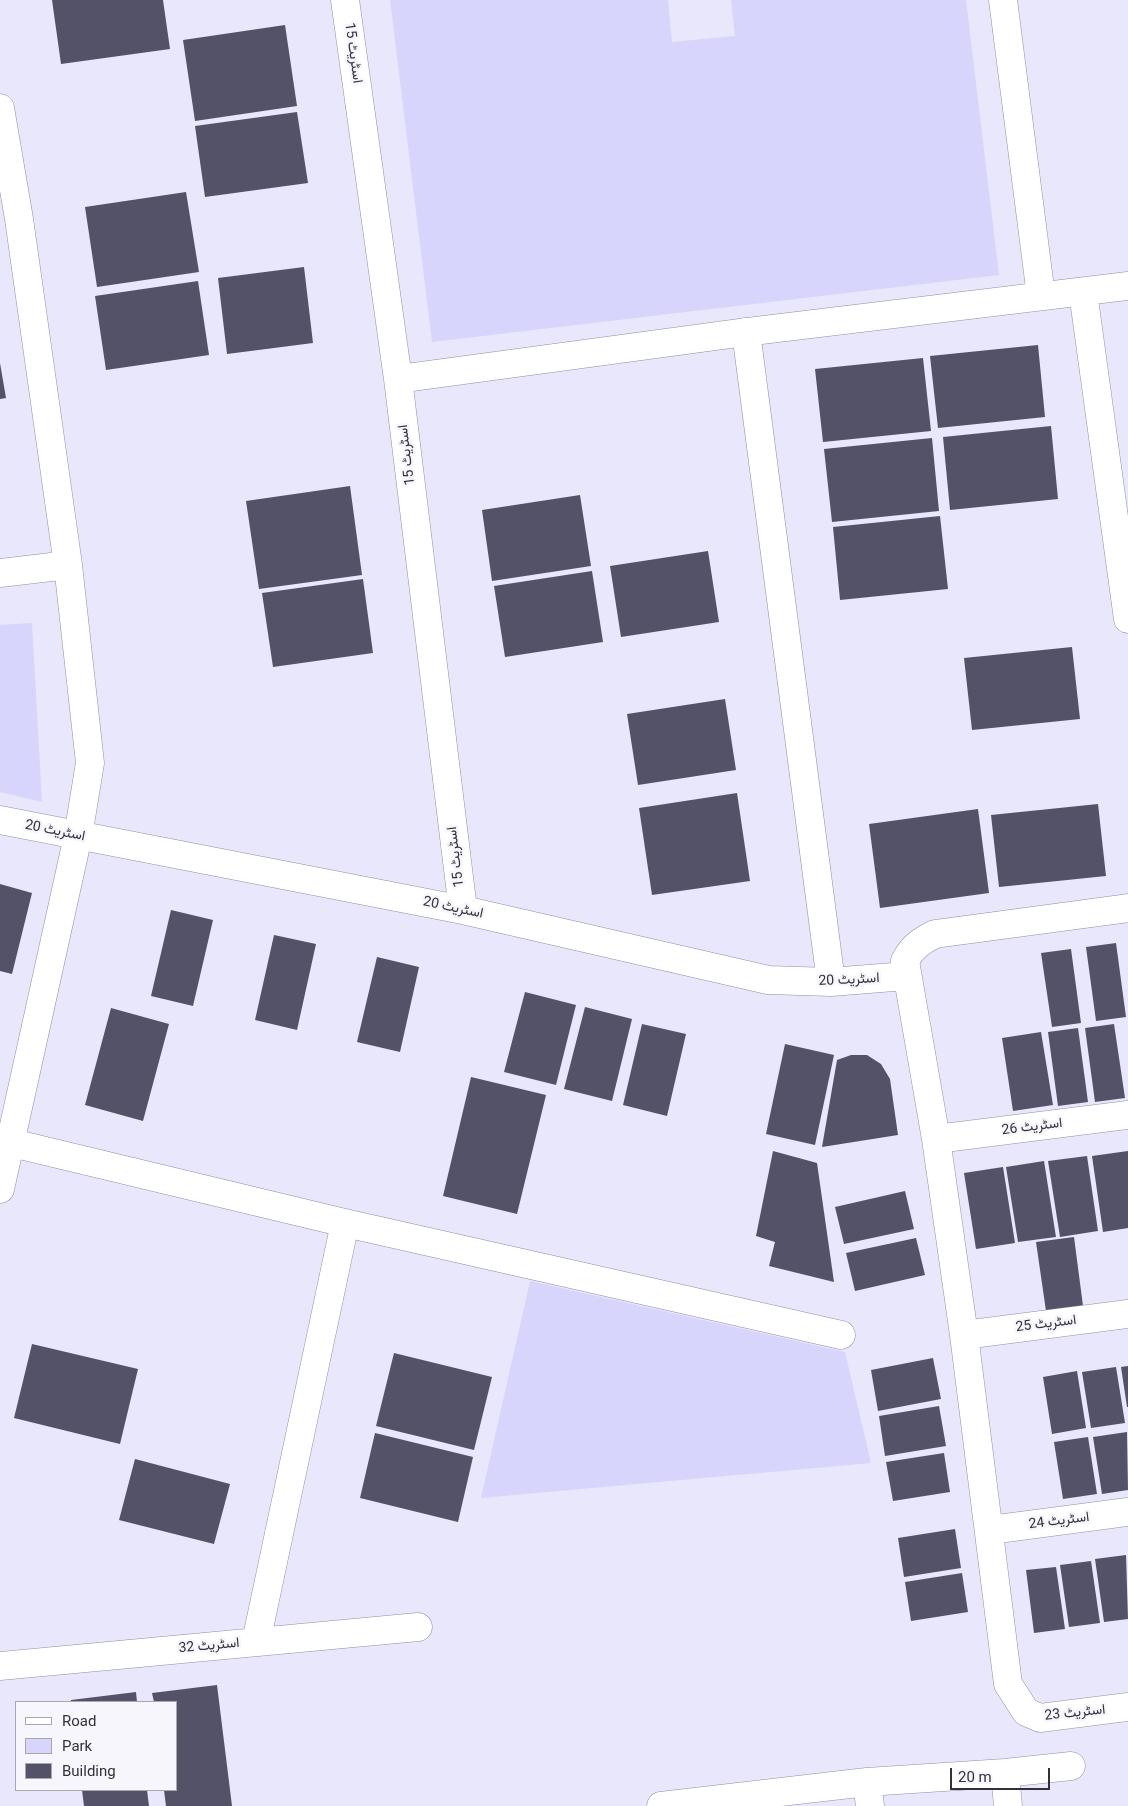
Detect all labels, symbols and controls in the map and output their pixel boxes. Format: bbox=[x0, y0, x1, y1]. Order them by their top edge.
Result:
street label: اسٹریٹ 15 bbox=[340, 22, 366, 84]
street label: اسٹریٹ 15 bbox=[395, 424, 419, 486]
street label: اسٹریٹ 20 bbox=[23, 817, 87, 845]
street label: اسٹریٹ 15 bbox=[444, 826, 468, 888]
street label: اسٹریٹ 20 bbox=[421, 893, 485, 923]
street label: اسٹریٹ 20 bbox=[818, 970, 880, 990]
street label: اسٹریٹ 26 bbox=[1001, 1115, 1063, 1139]
street label: اسٹریٹ 25 bbox=[1015, 1312, 1077, 1336]
street label: اسٹریٹ 24 bbox=[1028, 1509, 1090, 1533]
street label: اسٹریٹ 32 bbox=[178, 1635, 240, 1657]
legend bbox=[15, 1701, 178, 1791]
street label: اسٹریٹ 23 bbox=[1044, 1701, 1106, 1725]
text: Road bbox=[62, 1712, 96, 1730]
text: Park bbox=[62, 1737, 92, 1755]
scale bar bbox=[953, 1758, 1053, 1790]
text: Building bbox=[62, 1762, 116, 1780]
text: 20 m bbox=[958, 1768, 992, 1786]

